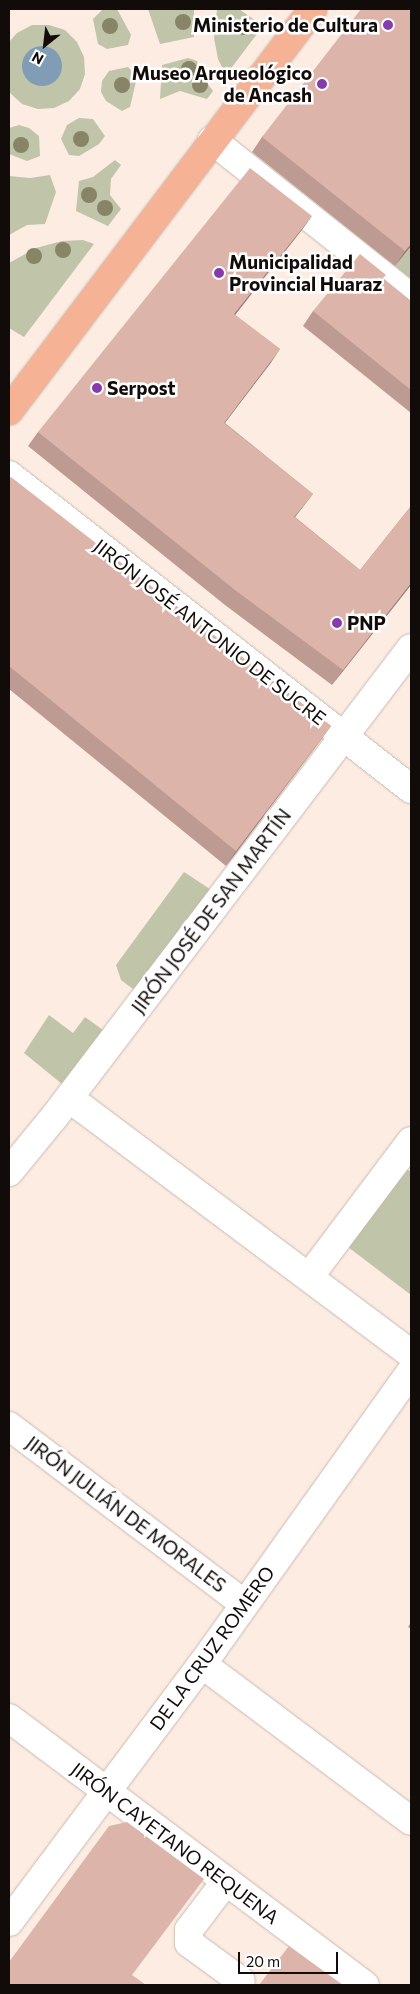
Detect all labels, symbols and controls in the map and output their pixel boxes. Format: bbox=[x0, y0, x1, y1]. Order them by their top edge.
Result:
place label: Ministerio de Cultura bbox=[193, 14, 378, 36]
marker: Ministerio de Cultura bbox=[382, 19, 394, 31]
north arrow bbox=[20, 20, 70, 70]
text: N bbox=[29, 49, 46, 69]
place label: Museo Arqueológico de Ancash bbox=[132, 62, 312, 106]
marker: Museo Arqueológico de Ancash bbox=[316, 78, 328, 90]
place label: Municipalidad Provincial Huaraz bbox=[229, 251, 382, 295]
marker: Municipalidad Provincial Huaraz bbox=[213, 267, 225, 279]
place label: Serpost bbox=[107, 377, 175, 399]
marker: Serpost bbox=[91, 382, 103, 394]
street label: JIRÓN JOSÉ ANTONIO DE SUCRE bbox=[89, 534, 331, 730]
place label: PNP bbox=[347, 612, 386, 634]
marker: PNP bbox=[331, 617, 343, 629]
street label: JIRÓN JOSÉ DE SAN MARTÍN bbox=[127, 804, 295, 1018]
street label: JIRÓN JULIÁN DE MORALES bbox=[21, 1431, 231, 1597]
street label: DE LA CRUZ ROMERO bbox=[145, 1562, 279, 1734]
street label: JIRÓN CAYETANO REQUENA bbox=[67, 1757, 283, 1929]
scale bar bbox=[240, 1942, 340, 1974]
text: 20 m bbox=[246, 1952, 280, 1970]

